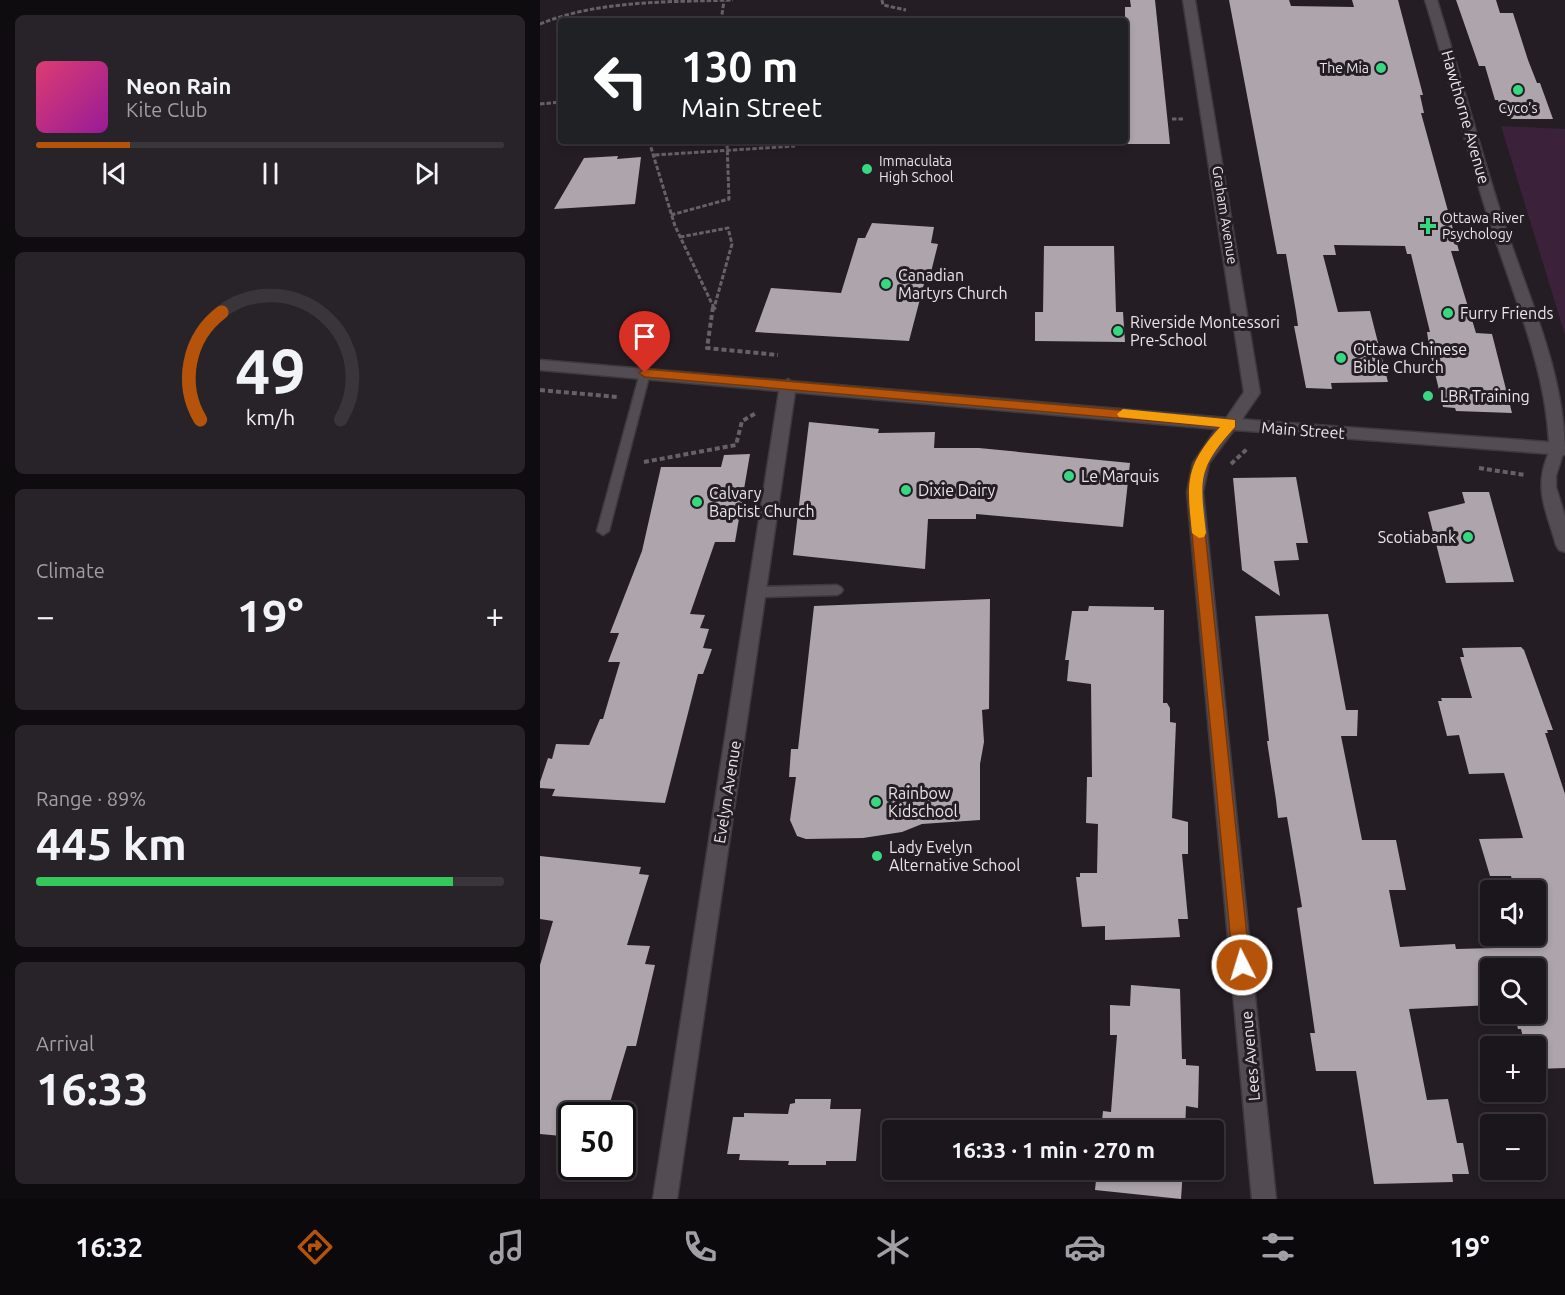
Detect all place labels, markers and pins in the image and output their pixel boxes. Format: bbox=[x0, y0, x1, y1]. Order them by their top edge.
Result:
place label: The Mia bbox=[1320, 60, 1369, 76]
marker: The Mia bbox=[1374, 61, 1388, 75]
marker: Cyco’s bbox=[1511, 83, 1525, 97]
place label: Cyco’s bbox=[1499, 100, 1537, 116]
place label: Immaculata High School bbox=[879, 153, 954, 185]
marker: Immaculata High School bbox=[860, 162, 874, 176]
place label: Ottawa River Psychology bbox=[1442, 210, 1525, 242]
marker: Ottawa River Psychology bbox=[1419, 217, 1437, 235]
place label: Canadian Martyrs Church bbox=[898, 266, 1008, 302]
marker: Canadian Martyrs Church bbox=[879, 277, 893, 291]
place label: Furry Friends bbox=[1460, 304, 1554, 322]
marker: Furry Friends bbox=[1441, 306, 1455, 320]
pin bbox=[619, 311, 670, 373]
place label: Riverside Montessori Pre-School bbox=[1130, 313, 1280, 349]
marker: Riverside Montessori Pre-School bbox=[1111, 324, 1125, 338]
place label: Ottawa Chinese Bible Church bbox=[1353, 340, 1467, 376]
marker: Ottawa Chinese Bible Church bbox=[1334, 351, 1348, 365]
place label: LBR Training bbox=[1440, 387, 1530, 405]
marker: LBR Training bbox=[1421, 389, 1435, 403]
place label: Le Marquis bbox=[1081, 467, 1159, 485]
marker: Le Marquis bbox=[1062, 469, 1076, 483]
place label: Dixie Dairy bbox=[918, 481, 995, 499]
marker: Dixie Dairy bbox=[899, 483, 913, 497]
place label: Calvary Baptist Church bbox=[709, 484, 815, 520]
marker: Calvary Baptist Church bbox=[690, 495, 704, 509]
place label: Scotiabank bbox=[1378, 528, 1456, 546]
marker: Scotiabank bbox=[1461, 530, 1475, 544]
place label: Rainbow Kidschool bbox=[888, 784, 958, 820]
marker: Rainbow Kidschool bbox=[869, 795, 883, 809]
place label: Lady Evelyn Alternative School bbox=[889, 838, 1020, 874]
marker: Lady Evelyn Alternative School bbox=[870, 849, 884, 863]

